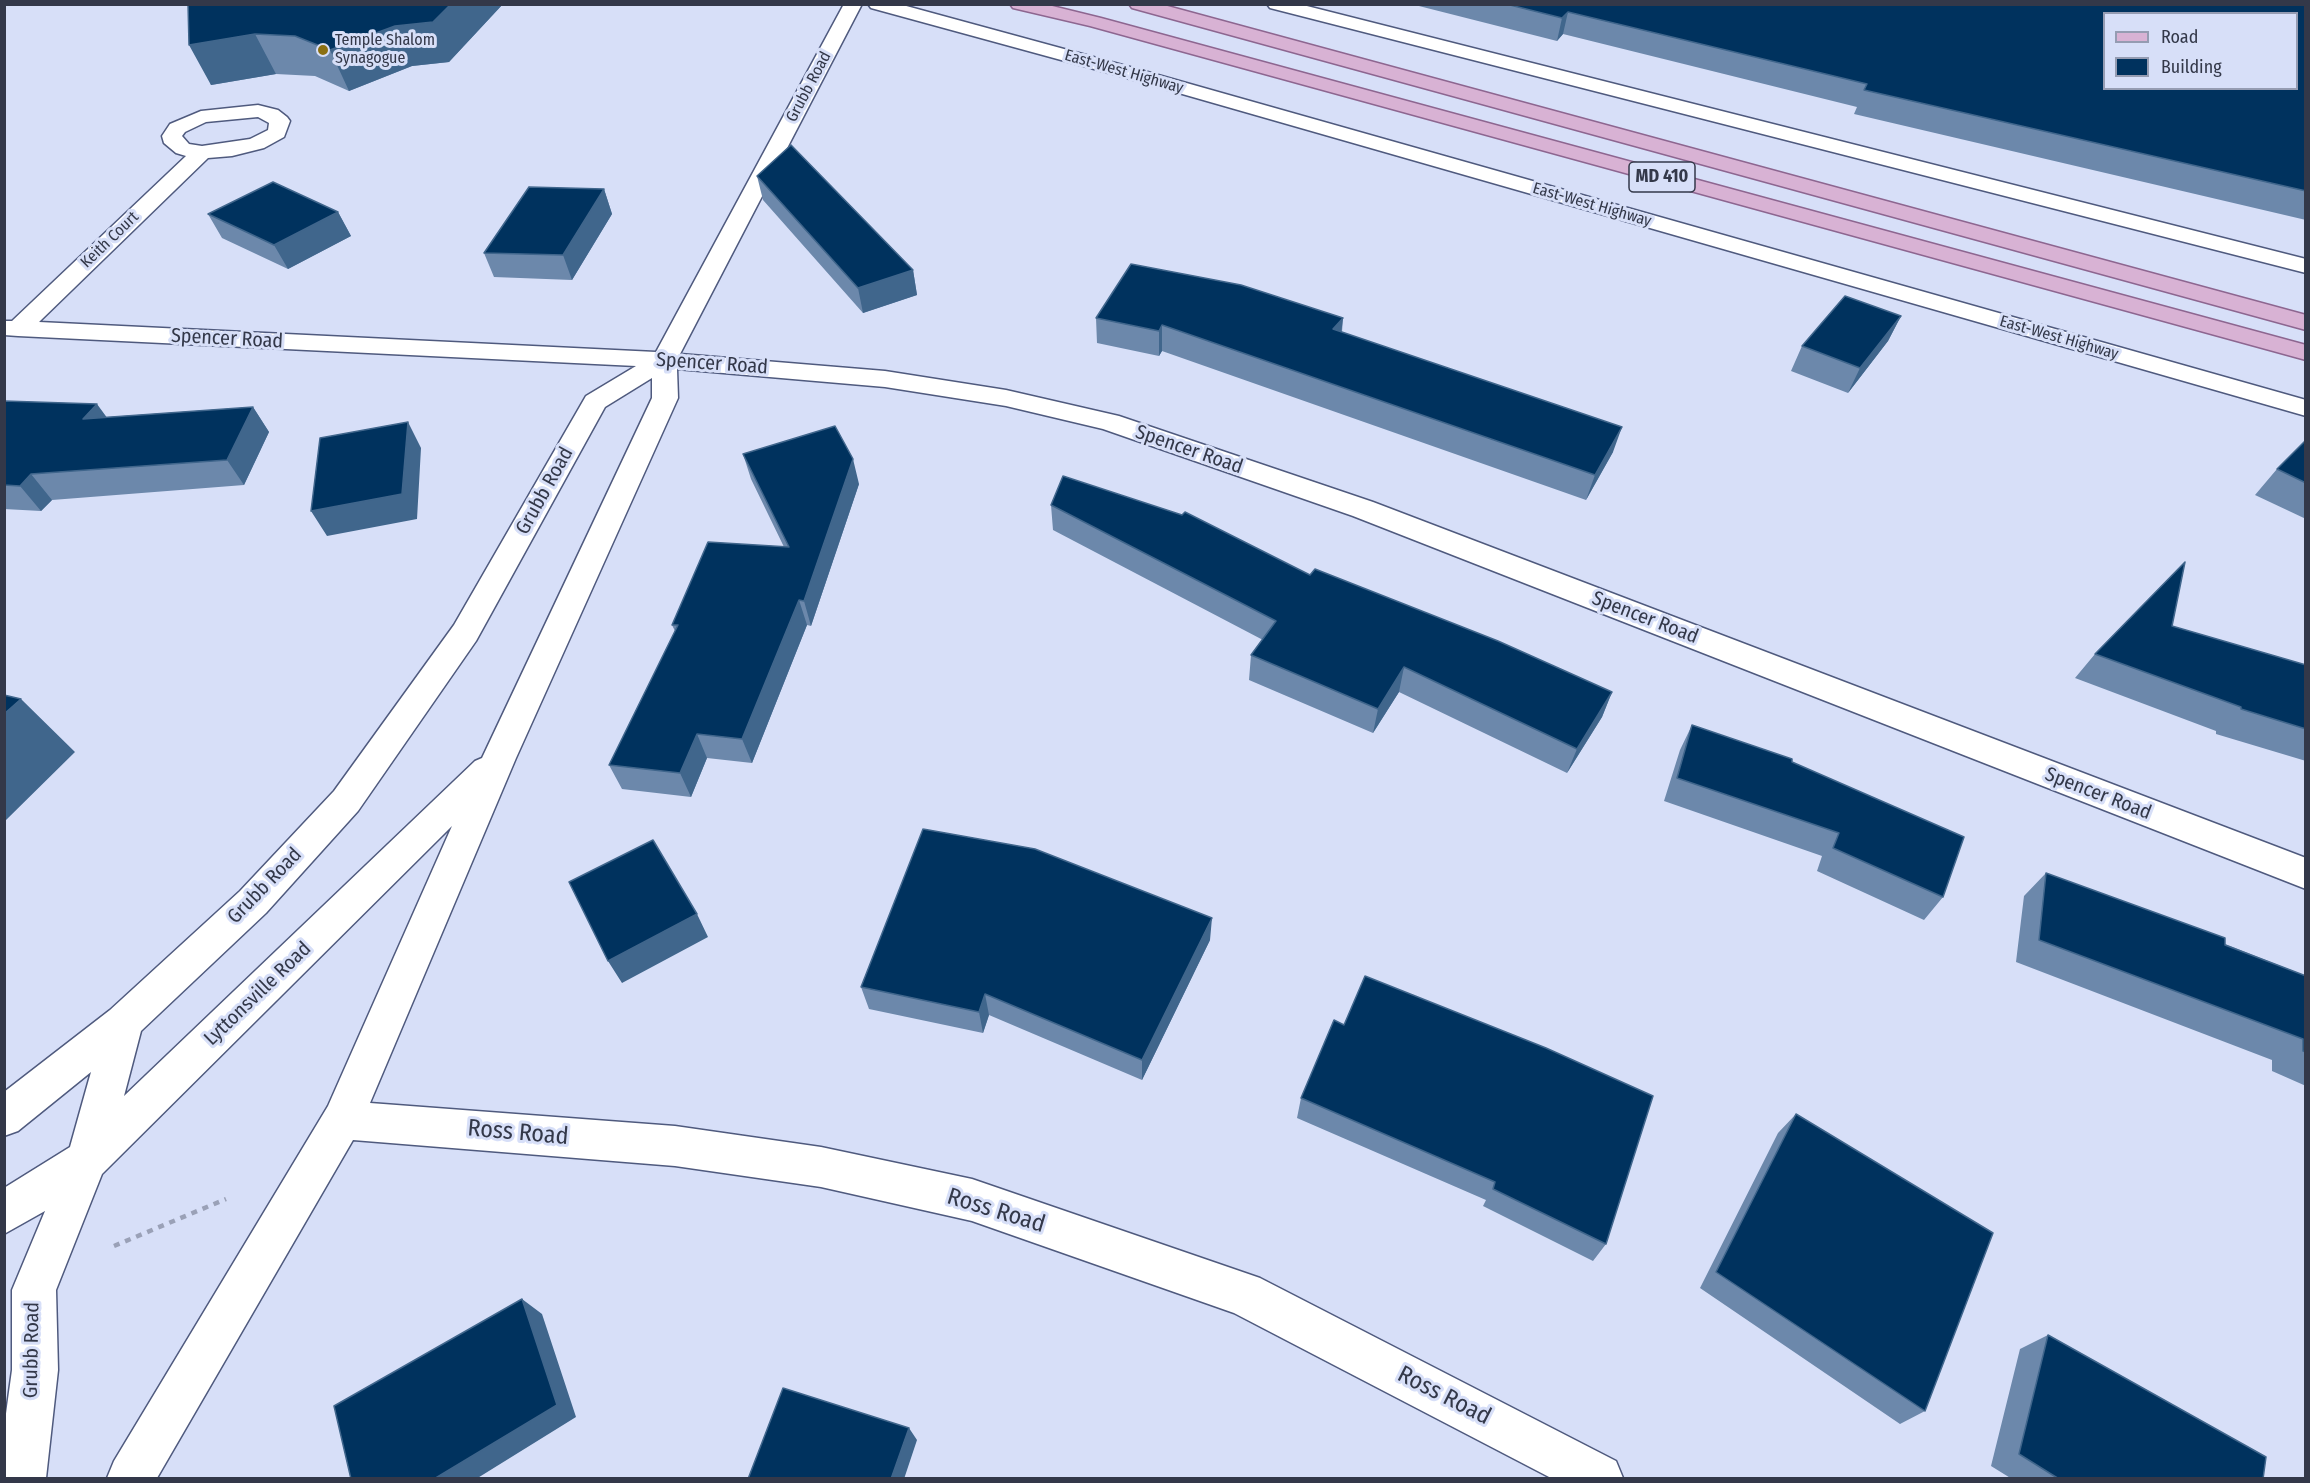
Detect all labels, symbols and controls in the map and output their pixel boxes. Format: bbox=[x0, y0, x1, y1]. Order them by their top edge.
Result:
legend bbox=[2103, 12, 2298, 90]
text: Road bbox=[2161, 26, 2198, 48]
place label: Temple Shalom Synagogue bbox=[335, 31, 435, 69]
marker: Temple Shalom Synagogue bbox=[316, 43, 330, 57]
street label: East-West Highway bbox=[1062, 46, 1186, 98]
street label: Grubb Road bbox=[782, 48, 836, 126]
text: Building bbox=[2161, 56, 2222, 78]
road number: MD 410 bbox=[1629, 162, 1695, 192]
street label: East-West Highway bbox=[1530, 179, 1654, 231]
street label: Keith Court bbox=[77, 208, 143, 272]
street label: East-West Highway bbox=[1997, 312, 2121, 364]
street label: Spencer Road bbox=[170, 324, 284, 354]
street label: Spencer Road bbox=[655, 348, 769, 380]
street label: Spencer Road bbox=[1132, 420, 1246, 480]
street label: Grubb Road bbox=[511, 443, 579, 539]
street label: Spencer Road bbox=[1588, 587, 1702, 649]
street label: Spencer Road bbox=[2041, 763, 2155, 825]
street label: Grubb Road bbox=[223, 843, 307, 929]
street label: Lyttonsville Road bbox=[200, 937, 316, 1051]
street label: Ross Road bbox=[466, 1114, 570, 1152]
street label: Ross Road bbox=[944, 1182, 1048, 1240]
street label: Grubb Road bbox=[19, 1302, 45, 1398]
street label: Ross Road bbox=[1392, 1360, 1496, 1432]

